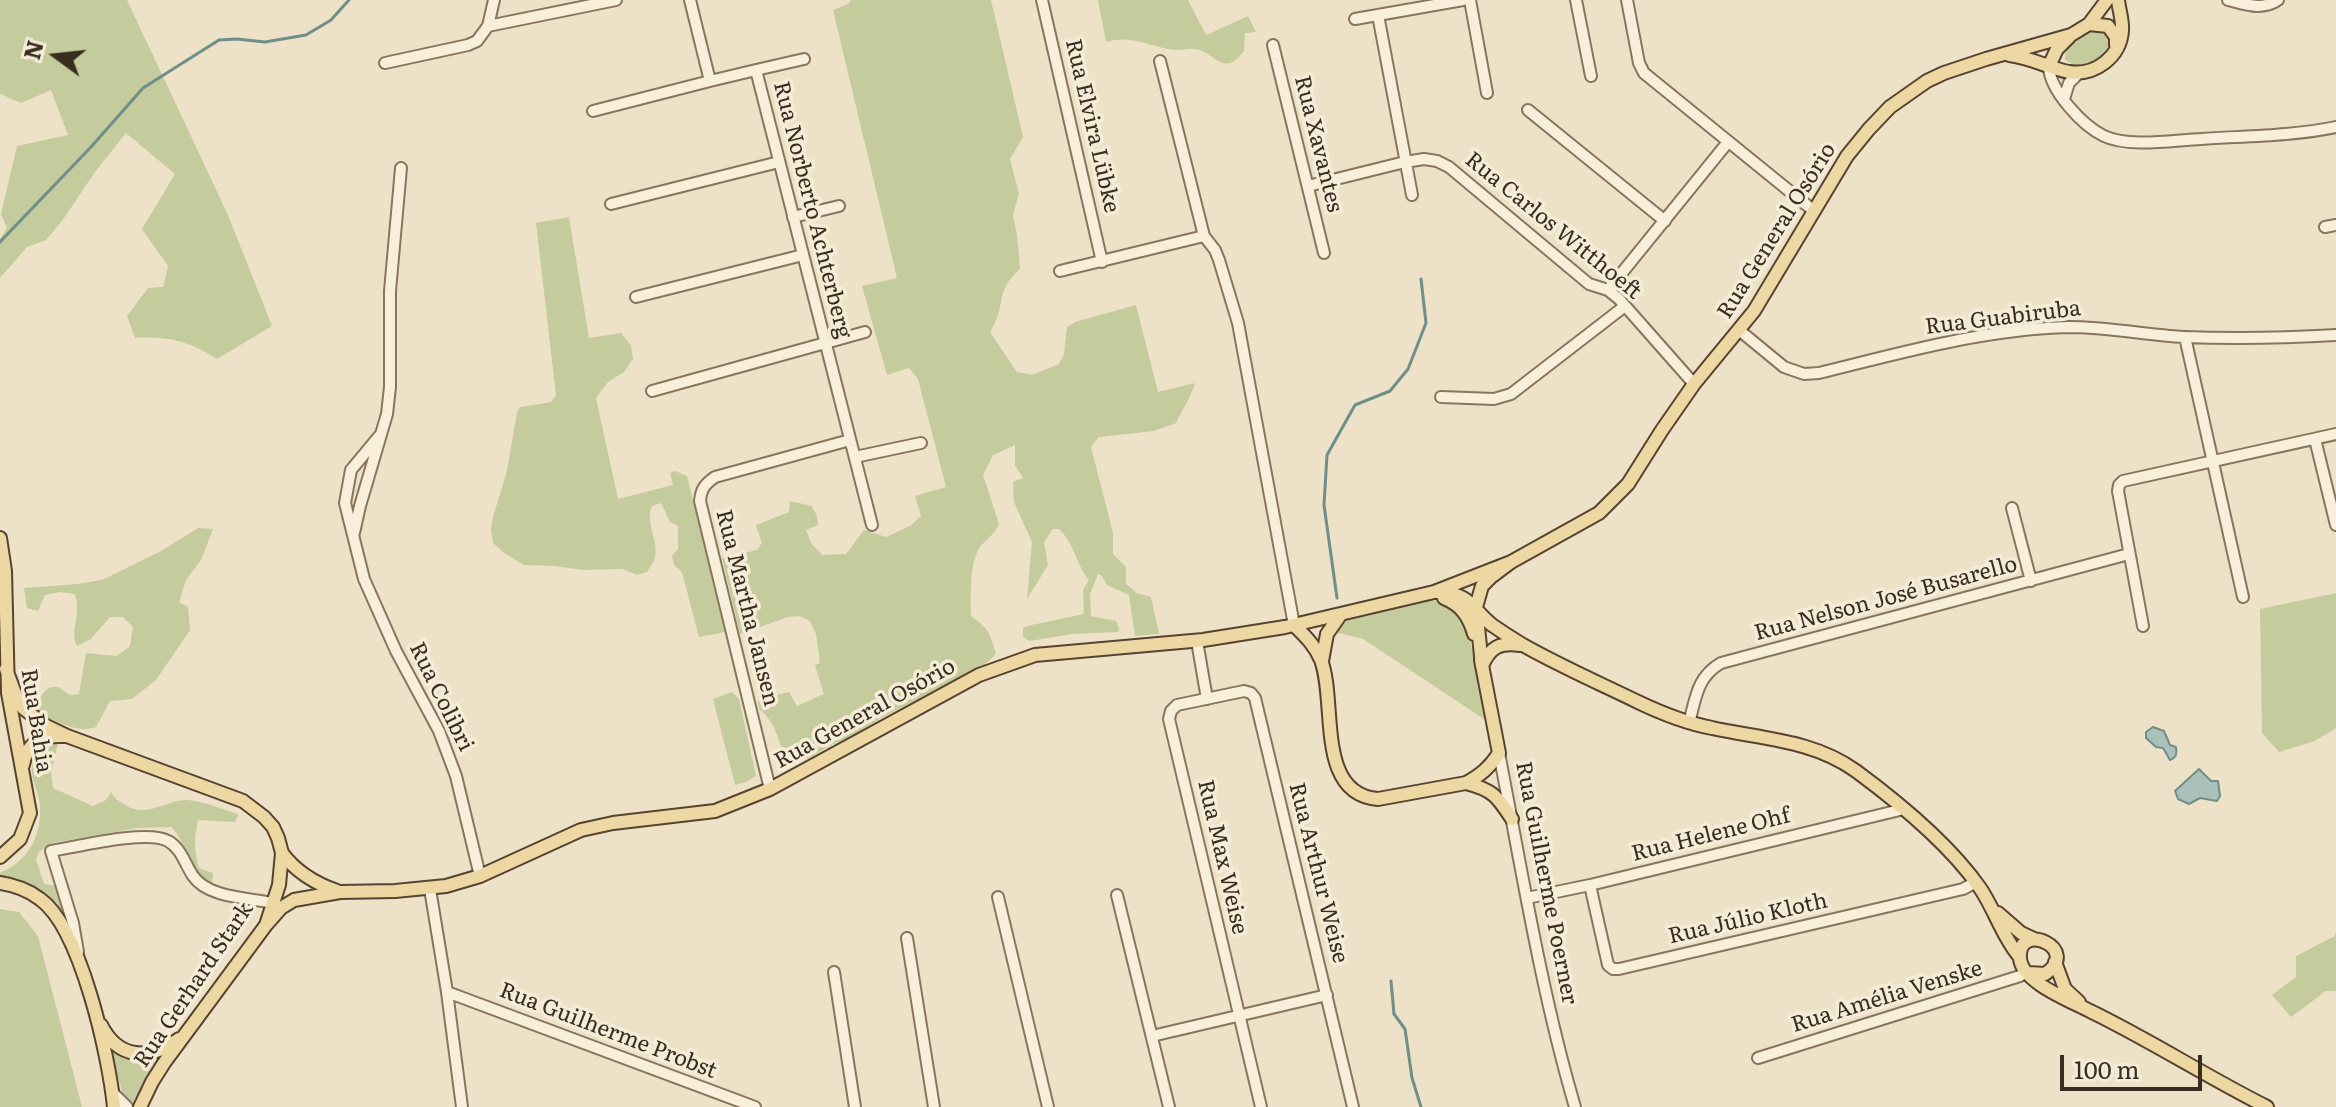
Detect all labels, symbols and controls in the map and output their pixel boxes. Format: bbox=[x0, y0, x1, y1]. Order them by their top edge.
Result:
north arrow bbox=[16, 16, 96, 96]
text: N bbox=[14, 36, 51, 63]
street label: Rua Elvira Lübke bbox=[1059, 37, 1125, 215]
street label: Rua Xavantes bbox=[1288, 73, 1348, 215]
street label: Rua Norberto Achterberg bbox=[767, 79, 857, 341]
street label: Rua General Osório bbox=[1712, 138, 1842, 324]
street label: Rua Carlos Witthoeft bbox=[1460, 147, 1646, 305]
street label: Rua Guabiruba bbox=[1924, 295, 2082, 341]
street label: Rua Martha Jansen bbox=[710, 507, 784, 709]
street label: Rua Nelson José Busarello bbox=[1752, 551, 2020, 647]
street label: Rua Colibri bbox=[403, 638, 479, 756]
street label: Rua General Osório bbox=[770, 653, 960, 775]
street label: Rua Bahia bbox=[15, 667, 57, 775]
street label: Rua Guilherme Poerner bbox=[1509, 759, 1583, 1007]
street label: Rua Max Weise bbox=[1191, 777, 1253, 937]
street label: Rua Arthur Weise bbox=[1283, 780, 1353, 966]
street label: Rua Helene Ohf bbox=[1629, 803, 1793, 867]
street label: Rua Júlio Kloth bbox=[1666, 888, 1830, 950]
street label: Rua Gerhard Stark bbox=[129, 897, 259, 1073]
street label: Rua Amélia Venske bbox=[1788, 955, 1986, 1039]
street label: Rua Guilherme Probst bbox=[496, 977, 720, 1085]
scale bar bbox=[2064, 1039, 2206, 1089]
text: 100 m bbox=[2074, 1051, 2140, 1086]

